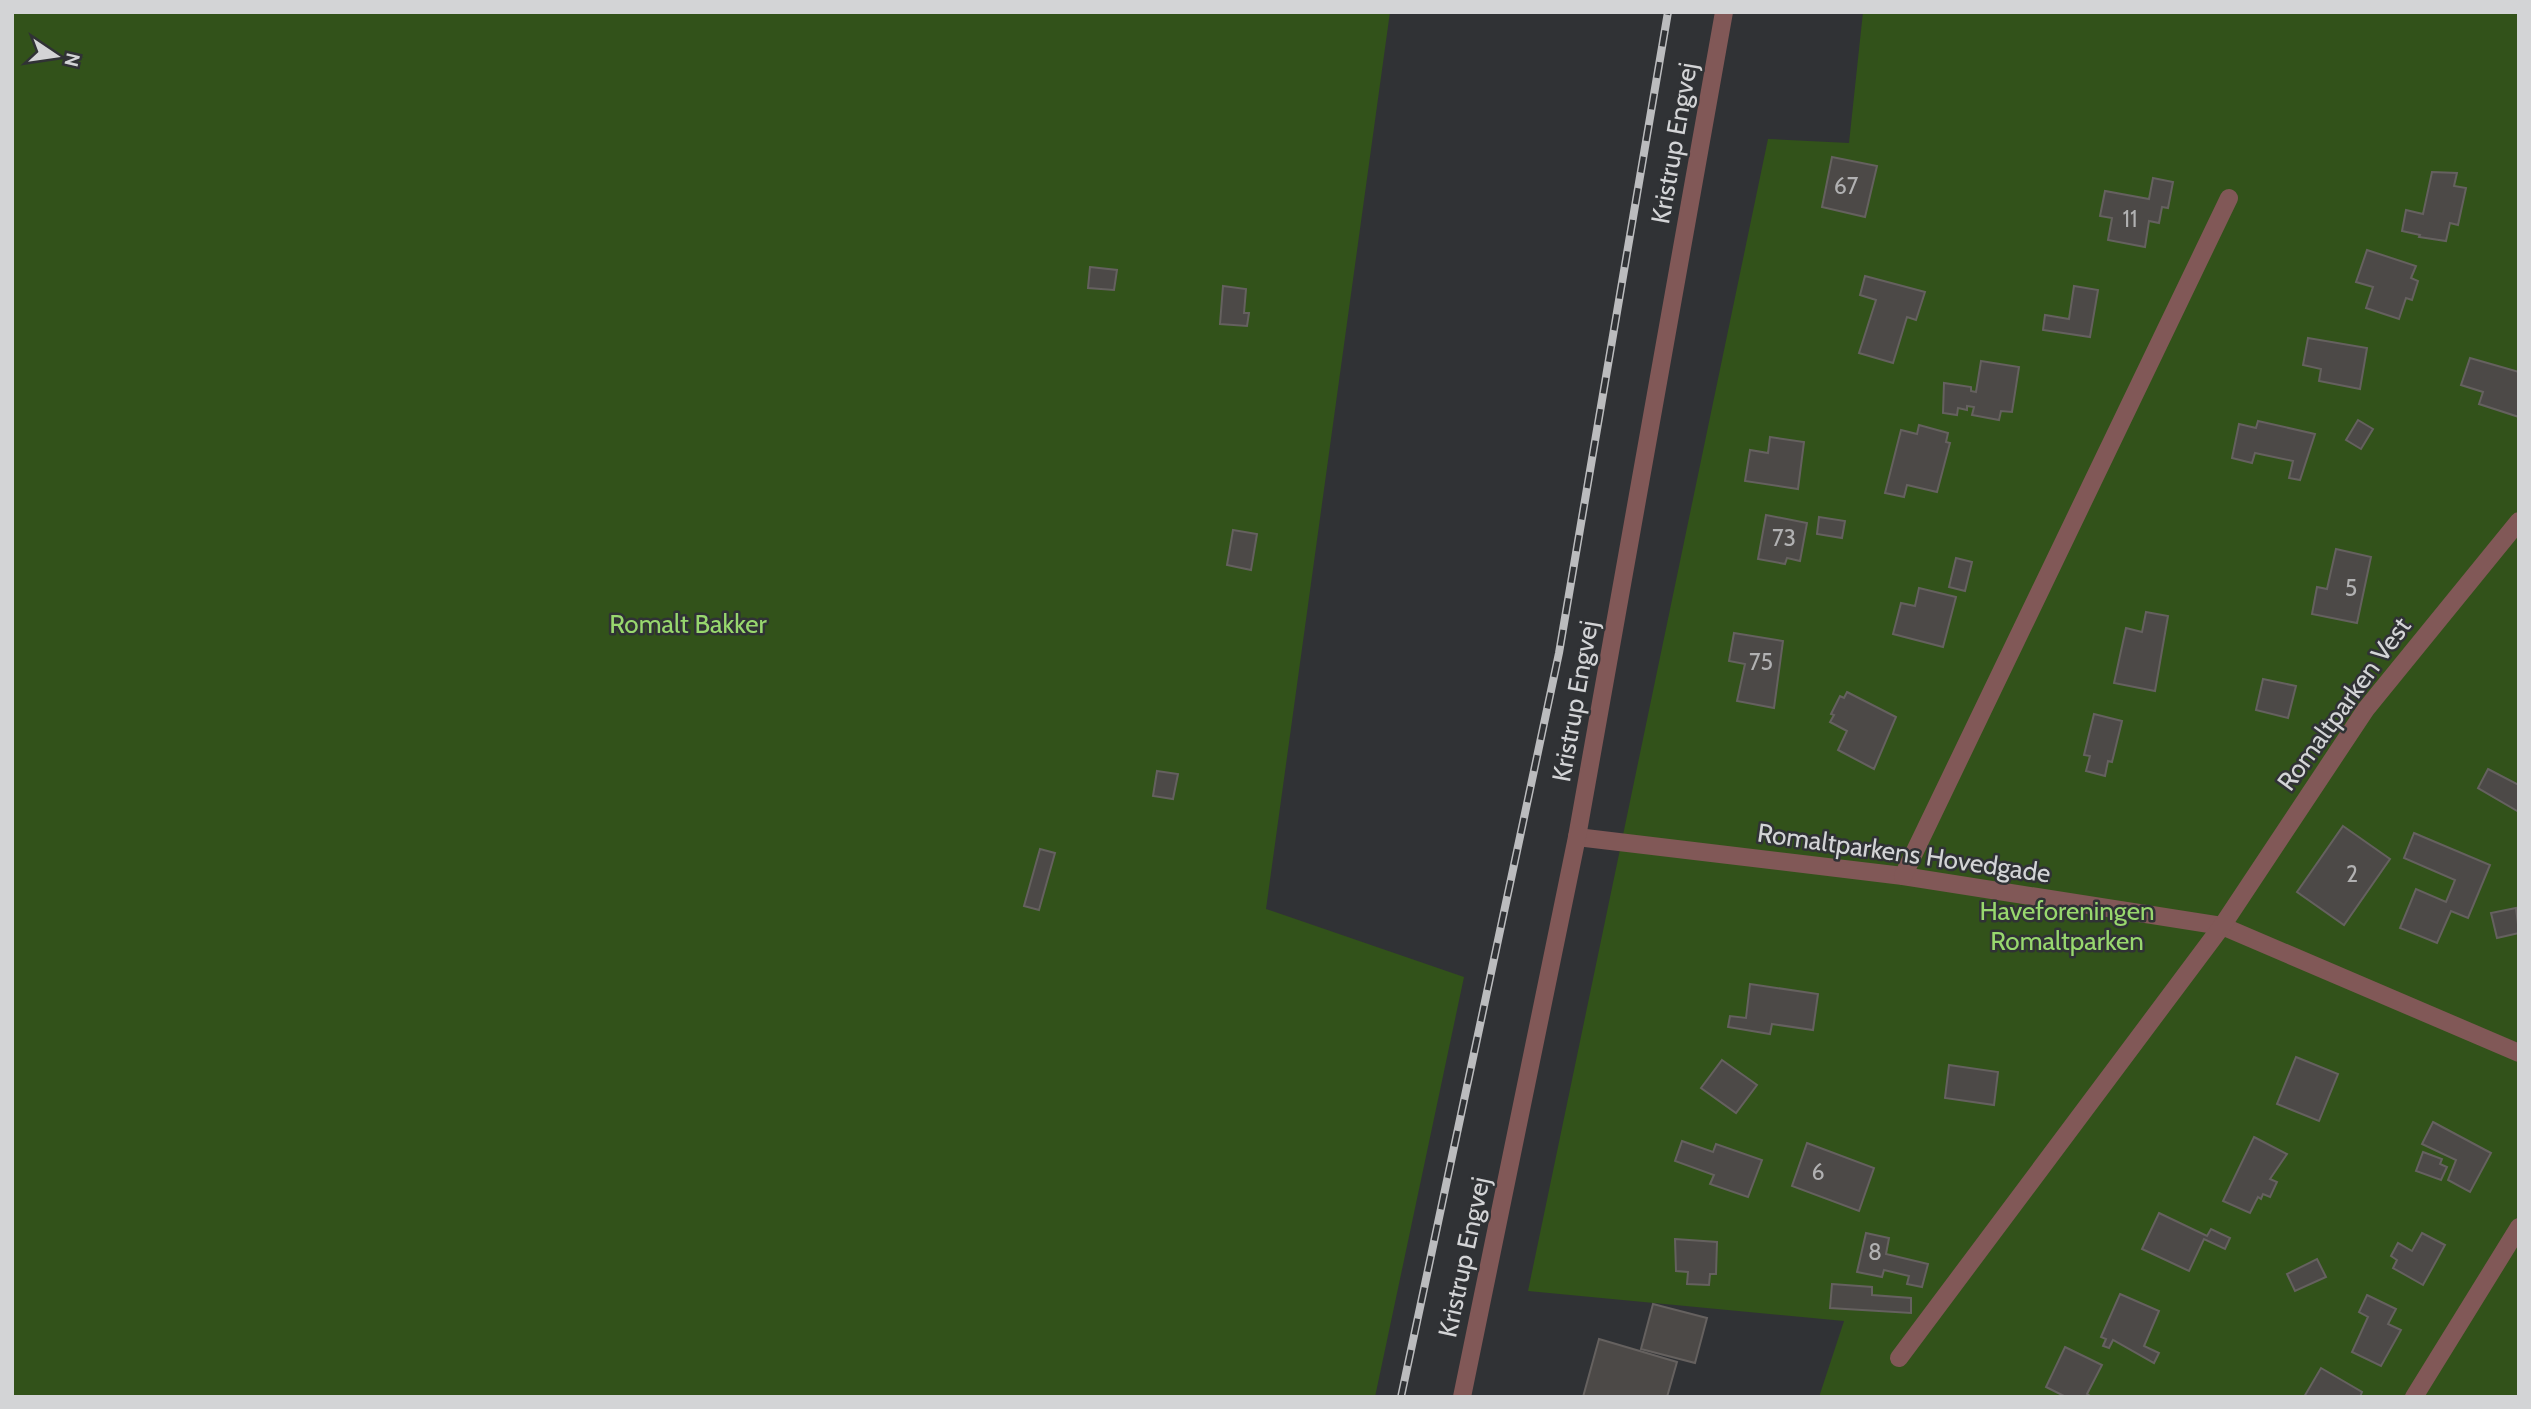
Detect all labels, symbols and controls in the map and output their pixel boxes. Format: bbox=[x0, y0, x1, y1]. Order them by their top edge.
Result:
north arrow bbox=[21, 21, 91, 91]
text: N bbox=[59, 51, 85, 69]
street label: Kristrup Engvej bbox=[1644, 60, 1704, 226]
house number: 67 bbox=[1834, 172, 1859, 200]
house number: 11 bbox=[2123, 205, 2138, 233]
house number: 73 bbox=[1772, 524, 1796, 552]
house number: 5 bbox=[2345, 574, 2357, 602]
park label: Romalt Bakker bbox=[609, 608, 768, 640]
street label: Romaltparken Vest bbox=[2270, 611, 2418, 797]
street label: Kristrup Engvej bbox=[1545, 618, 1605, 784]
house number: 75 bbox=[1749, 648, 1773, 676]
street label: Romaltparkens Hovedgade bbox=[1755, 817, 2053, 889]
house number: 2 bbox=[2346, 860, 2358, 888]
park label: Haveforeningen Romaltparken bbox=[1979, 895, 2155, 957]
house number: 6 bbox=[1811, 1158, 1825, 1186]
street label: Kristrup Engvej bbox=[1431, 1174, 1497, 1340]
house number: 8 bbox=[1868, 1238, 1882, 1266]

